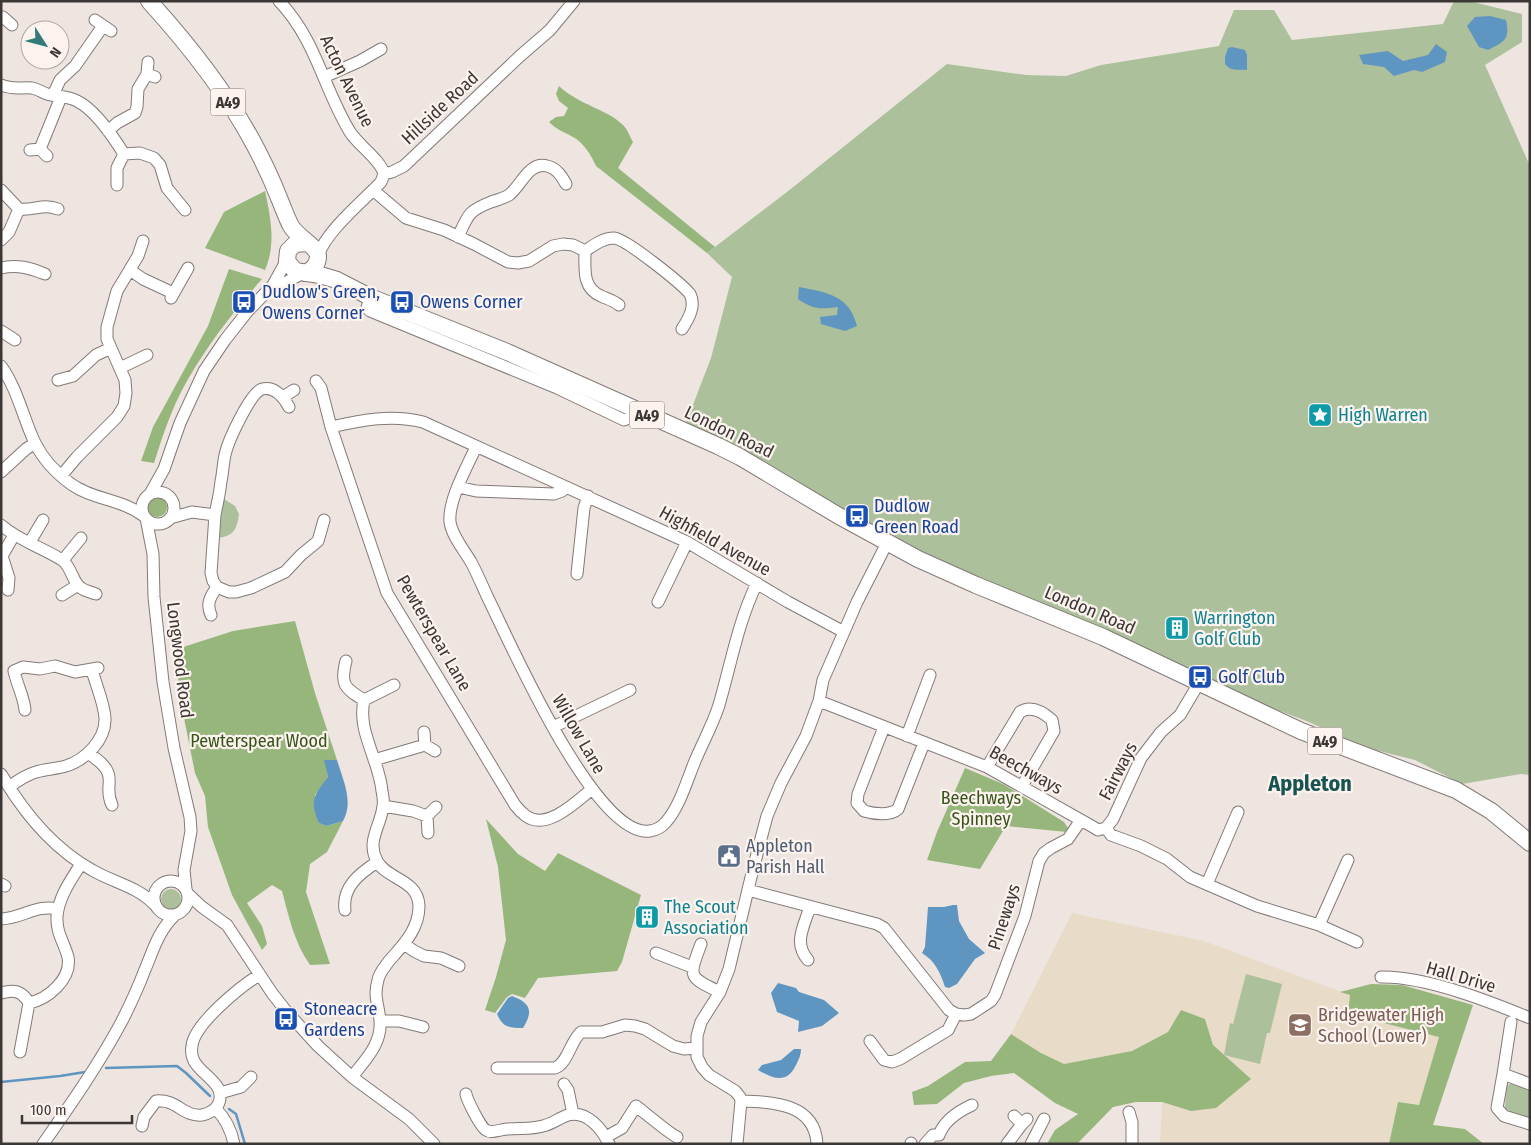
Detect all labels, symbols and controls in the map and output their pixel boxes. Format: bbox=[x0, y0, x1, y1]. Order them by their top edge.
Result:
north arrow bbox=[20, 20, 70, 70]
street label: Acton Avenue bbox=[315, 31, 379, 131]
text: N bbox=[46, 44, 64, 61]
street label: Hillside Road bbox=[397, 67, 483, 149]
road number: A49 bbox=[210, 88, 246, 115]
place label: Dudlow's Green, Owens Corner bbox=[262, 281, 380, 324]
bus stop icon: Dudlow's Green, Owens Corner bbox=[231, 289, 257, 315]
bus stop icon: Owens Corner bbox=[389, 289, 415, 315]
place label: Owens Corner bbox=[420, 291, 523, 313]
street label: London Road bbox=[681, 401, 777, 463]
road number: A49 bbox=[630, 402, 664, 428]
place icon: High Warren bbox=[1307, 402, 1333, 428]
place label: High Warren bbox=[1338, 404, 1428, 426]
place label: Dudlow Green Road bbox=[874, 495, 959, 538]
street label: Highfield Avenue bbox=[655, 501, 775, 581]
bus stop icon: Dudlow Green Road bbox=[844, 503, 870, 529]
street label: Pewterspear Lane bbox=[392, 571, 476, 695]
street label: London Road bbox=[1041, 581, 1139, 639]
street label: Longwood Road bbox=[162, 601, 198, 719]
place label: Warrington Golf Club bbox=[1194, 607, 1275, 650]
building icon: Warrington Golf Club bbox=[1164, 615, 1190, 641]
bus stop icon: Golf Club bbox=[1187, 664, 1213, 690]
place label: Golf Club bbox=[1218, 666, 1285, 688]
street label: Willow Lane bbox=[547, 690, 611, 778]
road number: A49 bbox=[1308, 728, 1342, 754]
park label: Pewterspear Wood bbox=[190, 730, 328, 752]
street label: Fairways bbox=[1094, 738, 1142, 804]
street label: Beechways bbox=[985, 741, 1067, 799]
district label: Appleton bbox=[1267, 770, 1352, 797]
park label: Beechways Spinney bbox=[941, 787, 1022, 830]
place label: Appleton Parish Hall bbox=[746, 835, 825, 878]
public building icon: Appleton Parish Hall bbox=[716, 843, 742, 869]
street label: Pineways bbox=[983, 881, 1025, 953]
place label: The Scout Association bbox=[664, 896, 749, 939]
building icon: The Scout Association bbox=[634, 904, 660, 930]
street label: Hall Drive bbox=[1424, 957, 1498, 997]
place label: Stoneacre Gardens bbox=[304, 998, 378, 1041]
place label: Bridgewater High School (Lower) bbox=[1318, 1004, 1444, 1047]
bus stop icon: Stoneacre Gardens bbox=[273, 1006, 299, 1032]
school or university icon: Bridgewater High School (Lower) bbox=[1287, 1012, 1313, 1038]
scale bar bbox=[22, 1092, 132, 1124]
text: 100 m bbox=[30, 1101, 67, 1119]

